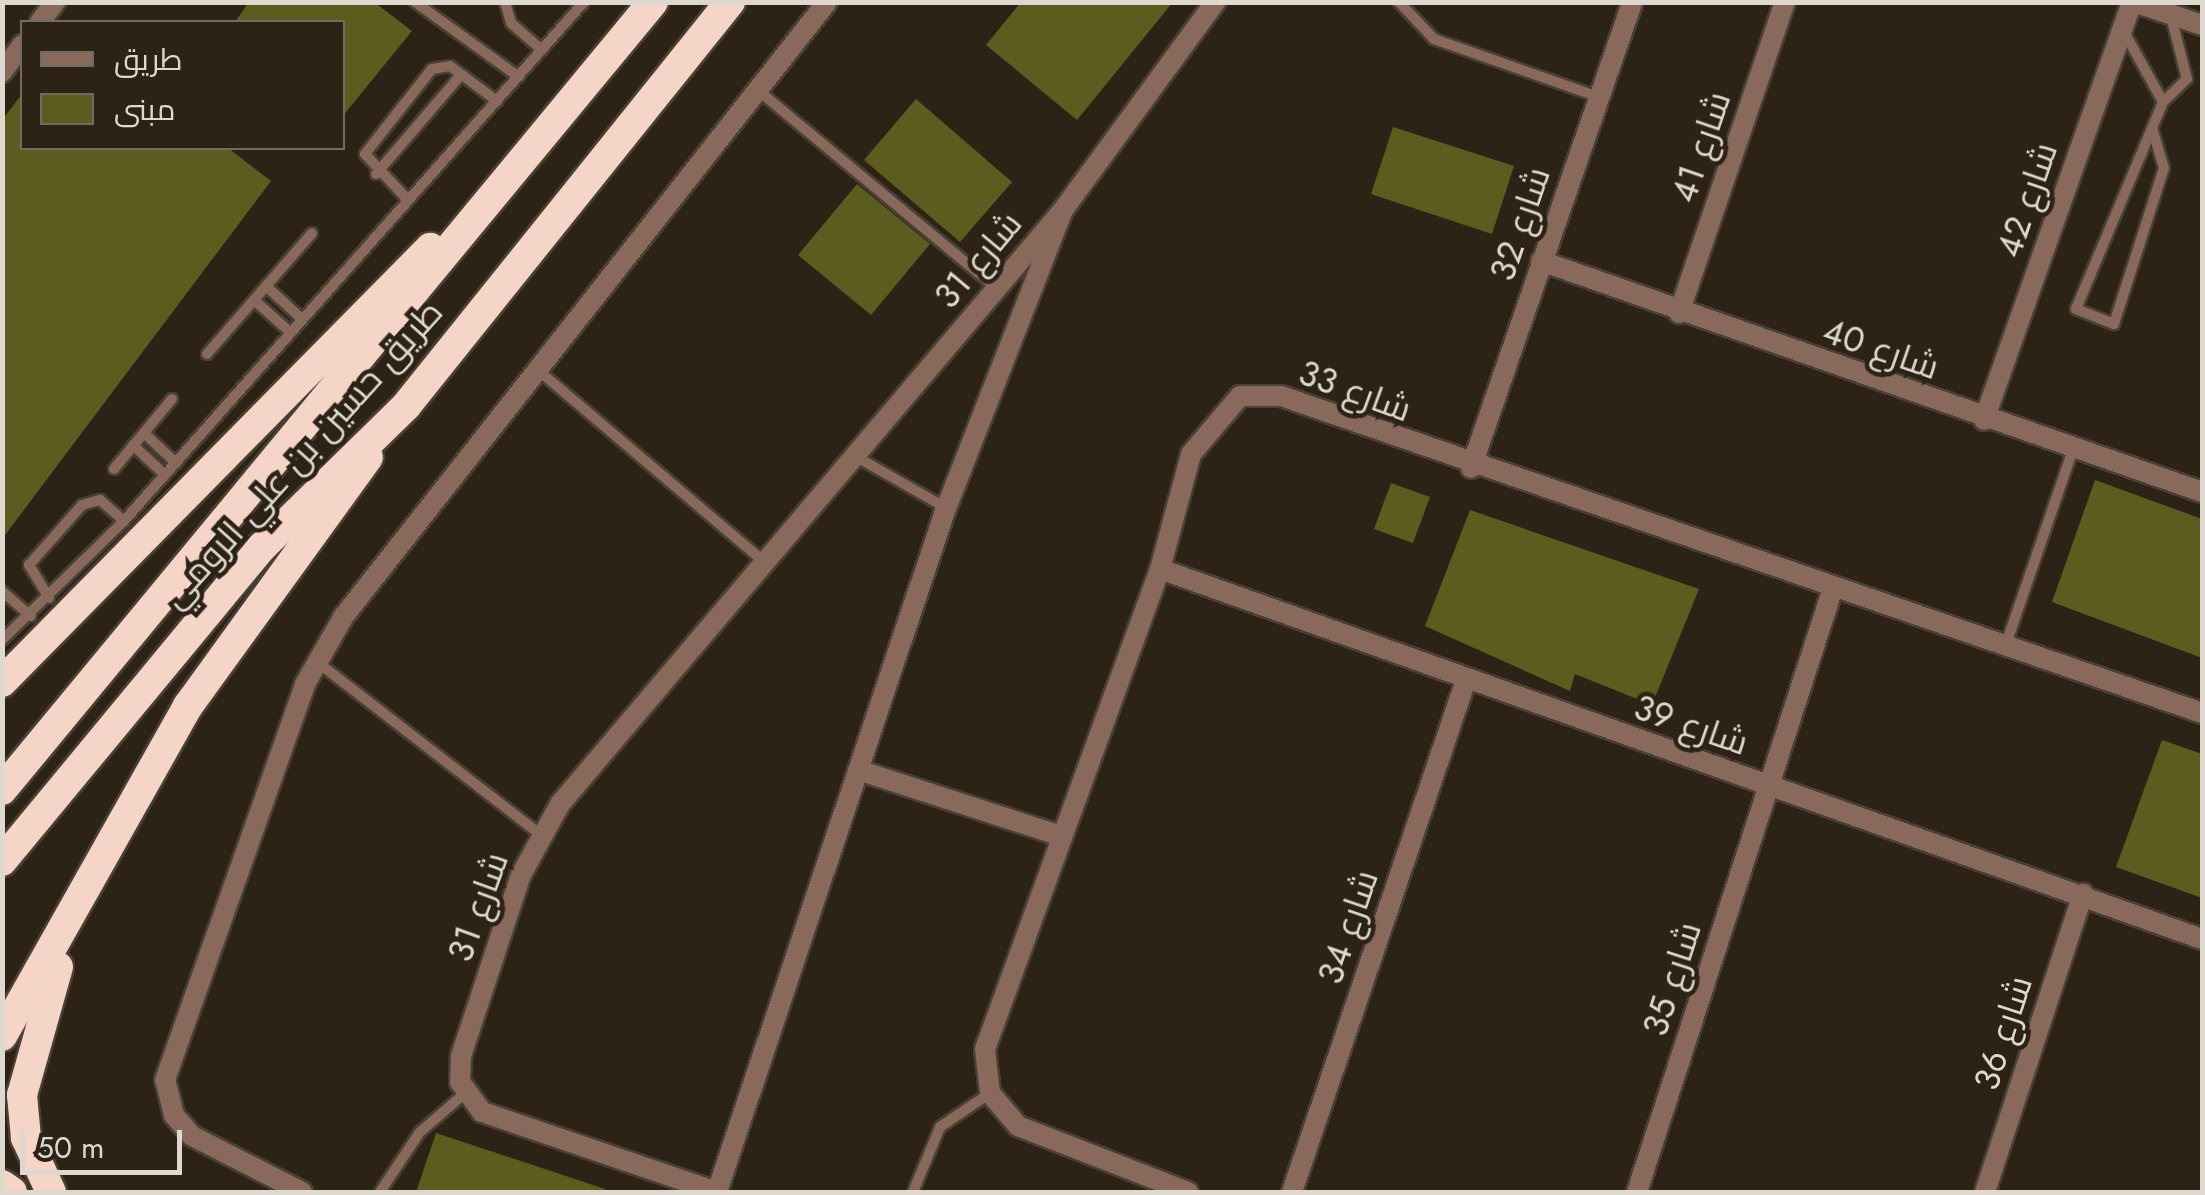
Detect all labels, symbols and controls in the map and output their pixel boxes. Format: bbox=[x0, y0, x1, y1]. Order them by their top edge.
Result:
legend bbox=[20, 20, 345, 150]
text: طريق bbox=[114, 38, 183, 81]
street label: شارع 41 bbox=[1663, 86, 1739, 208]
text: مبنى bbox=[114, 88, 175, 131]
street label: شارع 42 bbox=[1988, 137, 2066, 263]
street label: 32 شارع bbox=[1481, 162, 1559, 286]
street label: شارع 31 bbox=[926, 203, 1030, 317]
street label: طريق حسين بن علي الرومي bbox=[153, 291, 451, 617]
street label: شارع 40 bbox=[1818, 310, 1944, 388]
street label: شارع 33 bbox=[1293, 351, 1417, 431]
street label: شارع 39 bbox=[1629, 686, 1753, 764]
street label: شارع 31 bbox=[439, 847, 517, 967]
street label: شارع 34 bbox=[1309, 864, 1387, 990]
street label: شارع 35 bbox=[1634, 917, 1710, 1041]
street label: شارع 36 bbox=[1965, 971, 2041, 1095]
scale bar bbox=[25, 1110, 188, 1172]
text: 50 m bbox=[37, 1126, 104, 1169]

